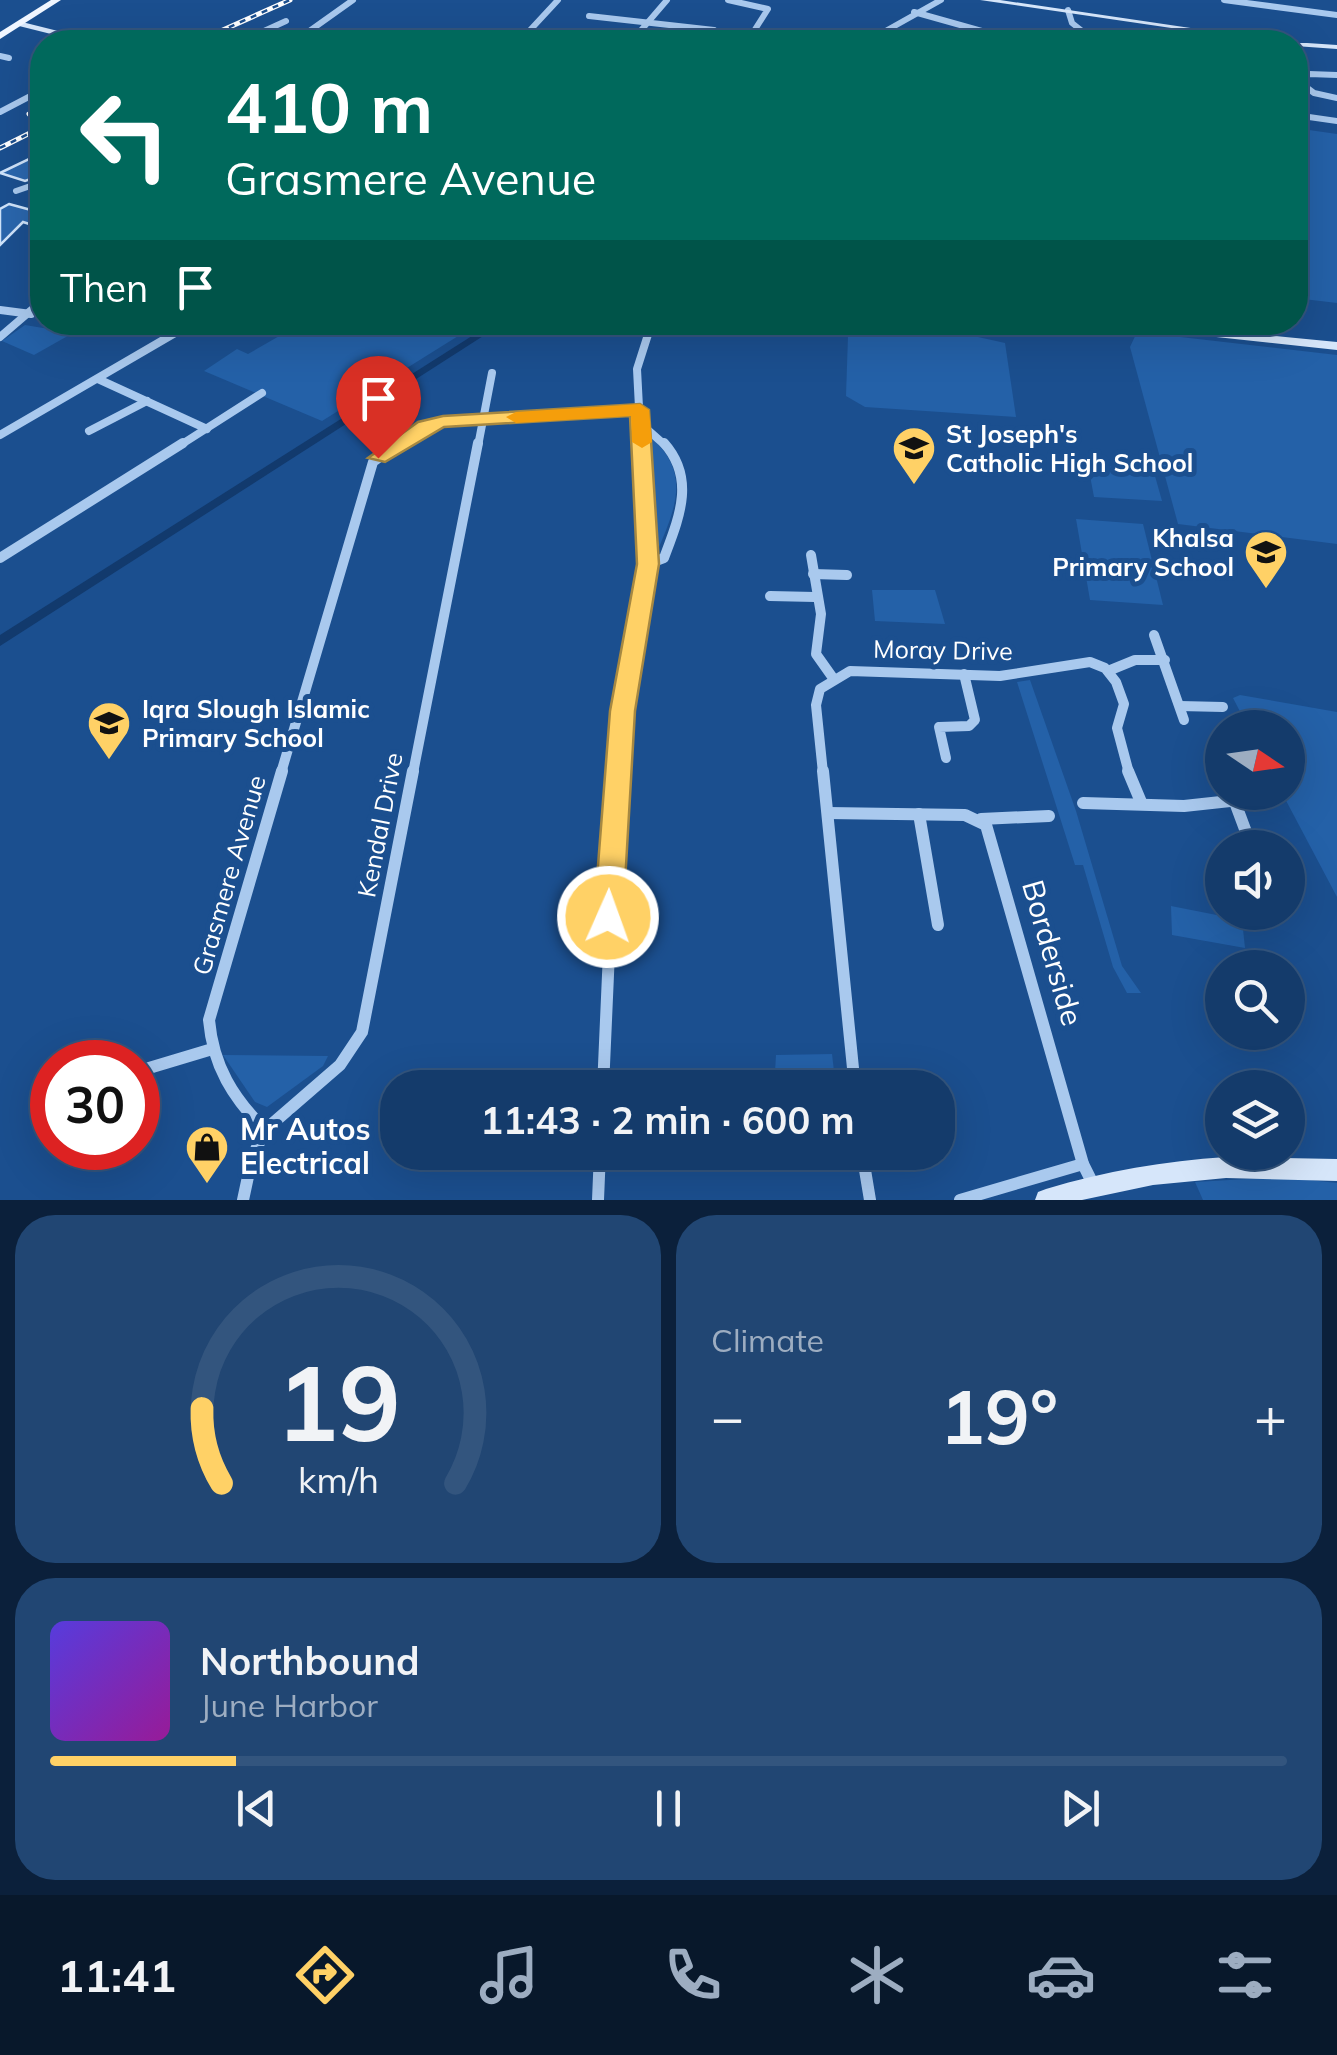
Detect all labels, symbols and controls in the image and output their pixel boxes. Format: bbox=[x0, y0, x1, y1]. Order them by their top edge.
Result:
text: 410 m bbox=[225, 63, 433, 151]
icon: left bbox=[60, 70, 190, 200]
text: Grasmere Avenue bbox=[225, 150, 596, 206]
icon: arrive bbox=[168, 260, 223, 315]
text: Then bbox=[60, 264, 148, 312]
pin bbox=[336, 356, 421, 459]
icon: arrive bbox=[351, 371, 406, 426]
place label: St Joseph's Catholic High School bbox=[946, 418, 1193, 478]
school or university icon: St Joseph's Catholic High School bbox=[891, 425, 937, 486]
place label: Khalsa Primary School bbox=[1052, 522, 1234, 582]
school or university icon: Khalsa Primary School bbox=[1243, 529, 1289, 590]
street label: Moray Drive bbox=[873, 633, 1013, 666]
place label: Iqra Slough Islamic Primary School bbox=[142, 693, 370, 753]
school or university icon: Iqra Slough Islamic Primary School bbox=[86, 700, 132, 761]
north arrow bbox=[1205, 710, 1305, 810]
map controls bbox=[1205, 710, 1305, 1170]
street label: Kendal Drive bbox=[350, 750, 409, 900]
street label: Grasmere Avenue bbox=[185, 771, 272, 978]
button: sound bbox=[1205, 830, 1305, 930]
position arrow bbox=[556, 865, 660, 969]
street label: Borderside bbox=[1014, 876, 1092, 1030]
button: search bbox=[1205, 950, 1305, 1050]
speed limit sign: 30 bbox=[30, 1040, 160, 1170]
button: layers bbox=[1205, 1070, 1305, 1170]
text: 11:43 · 2 min · 600 m bbox=[480, 1096, 855, 1144]
place label: Mr Autos Electrical bbox=[240, 1110, 371, 1182]
shop icon: Mr Autos Electrical bbox=[184, 1124, 230, 1185]
text: Climate bbox=[711, 1320, 824, 1360]
text: 19 bbox=[276, 1336, 400, 1467]
text: 19° bbox=[940, 1369, 1058, 1463]
text: − bbox=[711, 1382, 744, 1451]
text: + bbox=[1254, 1382, 1287, 1451]
text: km/h bbox=[298, 1457, 378, 1502]
text: Northbound bbox=[200, 1637, 420, 1685]
text: June Harbor bbox=[200, 1685, 378, 1725]
icon: previous bbox=[229, 1781, 284, 1836]
icon: pause bbox=[641, 1781, 696, 1836]
icon: next bbox=[1053, 1781, 1108, 1836]
icon: directions bbox=[290, 1940, 360, 2010]
icon: music bbox=[474, 1940, 544, 2010]
icon: phone bbox=[658, 1940, 728, 2010]
icon: climate bbox=[842, 1940, 912, 2010]
icon: car bbox=[1026, 1940, 1096, 2010]
icon: filters bbox=[1210, 1940, 1280, 2010]
text: 11:41 bbox=[57, 1947, 176, 2003]

